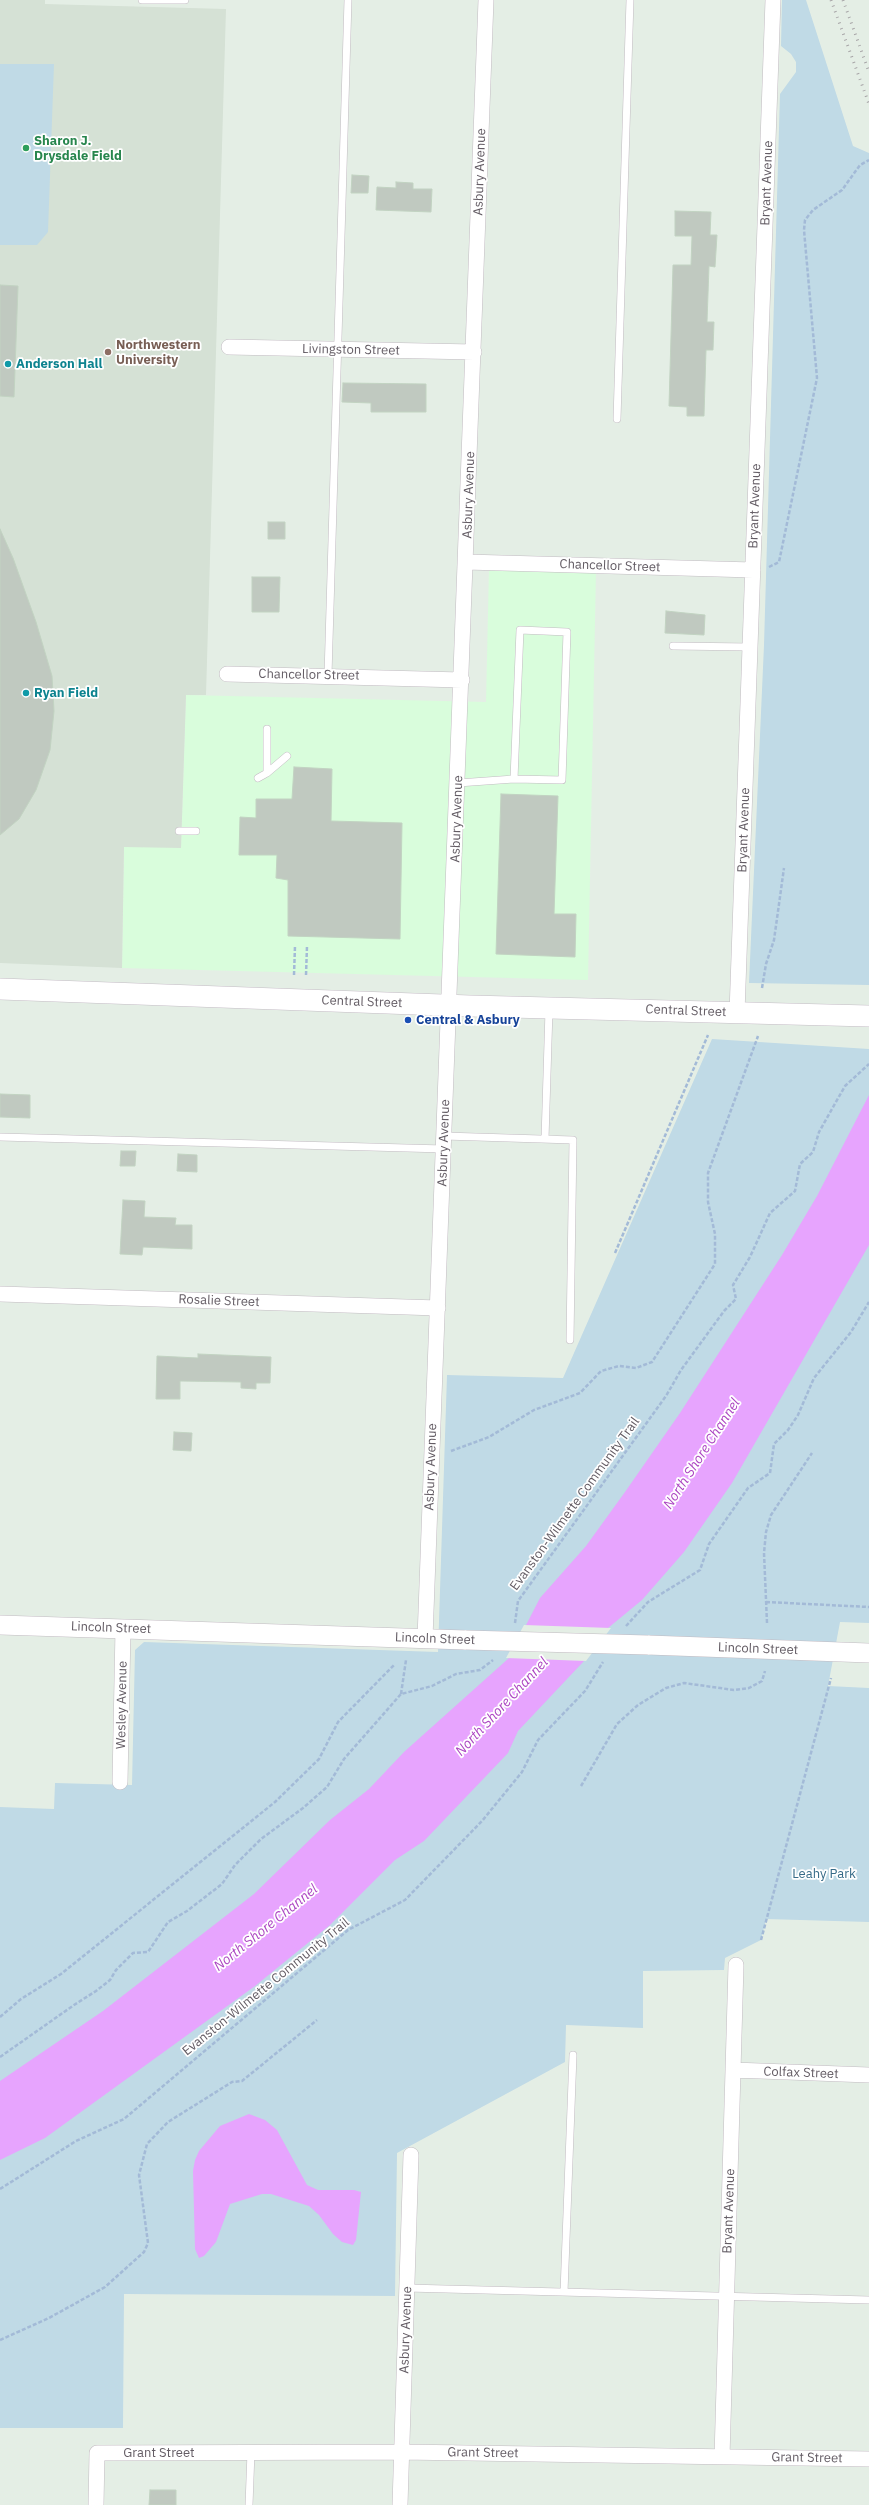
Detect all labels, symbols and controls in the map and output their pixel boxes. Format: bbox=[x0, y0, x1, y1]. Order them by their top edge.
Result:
street label: Asbury Avenue bbox=[471, 128, 489, 216]
place label: Sharon J. Drysdale Field bbox=[34, 133, 122, 164]
street label: Bryant Avenue bbox=[758, 140, 776, 226]
marker: Sharon J. Drysdale Field bbox=[21, 143, 31, 153]
place label: Northwestern University bbox=[116, 337, 200, 368]
street label: Livingston Street bbox=[302, 341, 400, 359]
marker: Northwestern University bbox=[103, 347, 113, 357]
place label: Anderson Hall bbox=[16, 356, 102, 372]
marker: Anderson Hall bbox=[3, 359, 13, 369]
street label: Asbury Avenue bbox=[460, 451, 478, 539]
street label: Bryant Avenue bbox=[746, 463, 764, 549]
street label: Chancellor Street bbox=[559, 556, 661, 576]
street label: Chancellor Street bbox=[258, 666, 360, 684]
place label: Ryan Field bbox=[34, 685, 98, 701]
marker: Ryan Field bbox=[21, 688, 31, 698]
street label: Asbury Avenue bbox=[448, 775, 466, 863]
street label: Bryant Avenue bbox=[735, 787, 753, 873]
street label: Central Street bbox=[321, 993, 403, 1011]
street label: Central Street bbox=[645, 1002, 727, 1020]
place label: Central & Asbury bbox=[416, 1012, 520, 1028]
marker: Central & Asbury bbox=[403, 1015, 413, 1025]
street label: Asbury Avenue bbox=[435, 1099, 453, 1187]
street label: Rosalie Street bbox=[178, 1292, 260, 1310]
water label: North Shore Channel bbox=[660, 1396, 744, 1512]
street label: Evanston-Wilmette Community Trail bbox=[507, 1414, 643, 1594]
street label: Asbury Avenue bbox=[422, 1423, 440, 1511]
street label: Lincoln Street bbox=[70, 1619, 152, 1637]
street label: Lincoln Street bbox=[394, 1630, 476, 1648]
street label: Lincoln Street bbox=[717, 1640, 799, 1658]
water label: North Shore Channel bbox=[452, 1654, 552, 1760]
street label: Wesley Avenue bbox=[113, 1661, 131, 1749]
park label: Leahy Park bbox=[792, 1866, 856, 1882]
water label: North Shore Channel bbox=[211, 1881, 321, 1975]
street label: Evanston-Wilmette Community Trail bbox=[179, 1915, 353, 2059]
street label: Colfax Street bbox=[763, 2064, 839, 2082]
street label: Bryant Avenue bbox=[720, 2168, 738, 2254]
street label: Asbury Avenue bbox=[397, 2286, 415, 2374]
street label: Grant Street bbox=[123, 2445, 195, 2461]
street label: Grant Street bbox=[447, 2445, 519, 2461]
street label: Grant Street bbox=[771, 2450, 843, 2466]

